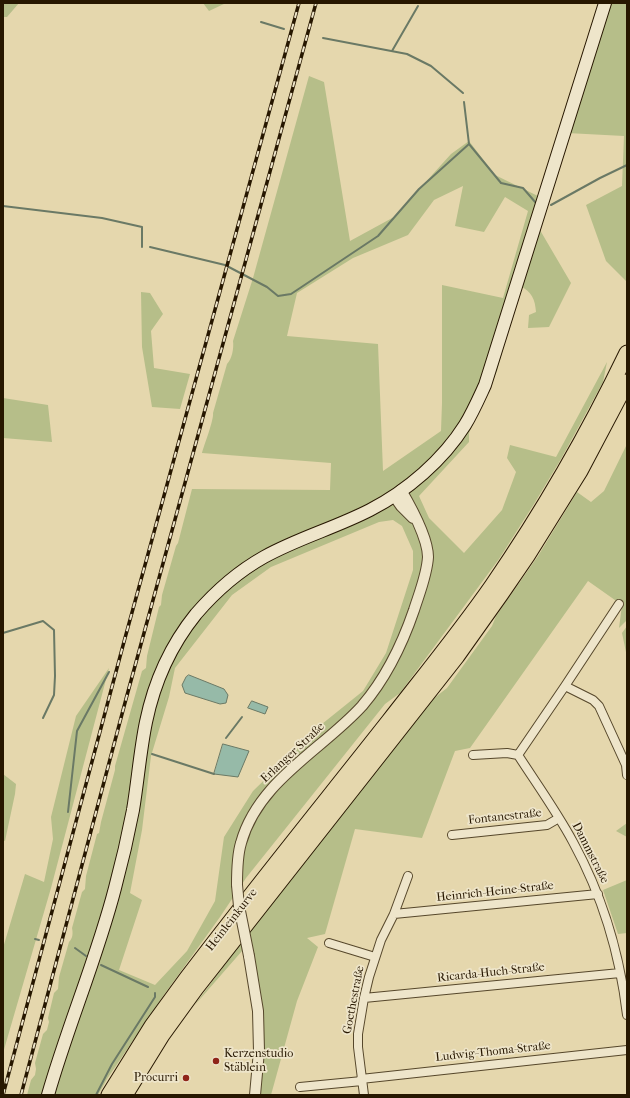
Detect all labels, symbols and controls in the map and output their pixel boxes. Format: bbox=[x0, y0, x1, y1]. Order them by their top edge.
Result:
street label: Erlanger Straße bbox=[258, 720, 328, 786]
street label: Fontanestraße bbox=[468, 806, 542, 828]
street label: Dammstraße bbox=[568, 820, 612, 886]
street label: Heinrich-Heine-Straße bbox=[436, 879, 554, 905]
street label: Heinleinkurve bbox=[203, 886, 261, 954]
street label: Ricarda-Huch-Straße bbox=[437, 960, 545, 986]
street label: Goethestraße bbox=[340, 965, 368, 1035]
street label: Ludwig-Thoma-Straße bbox=[435, 1039, 551, 1065]
place label: Kerzenstudio Stäblein bbox=[224, 1047, 293, 1075]
marker: Kerzenstudio Stäblein bbox=[211, 1056, 221, 1066]
place label: Procurri bbox=[134, 1071, 178, 1085]
marker: Procurri bbox=[181, 1073, 191, 1083]

